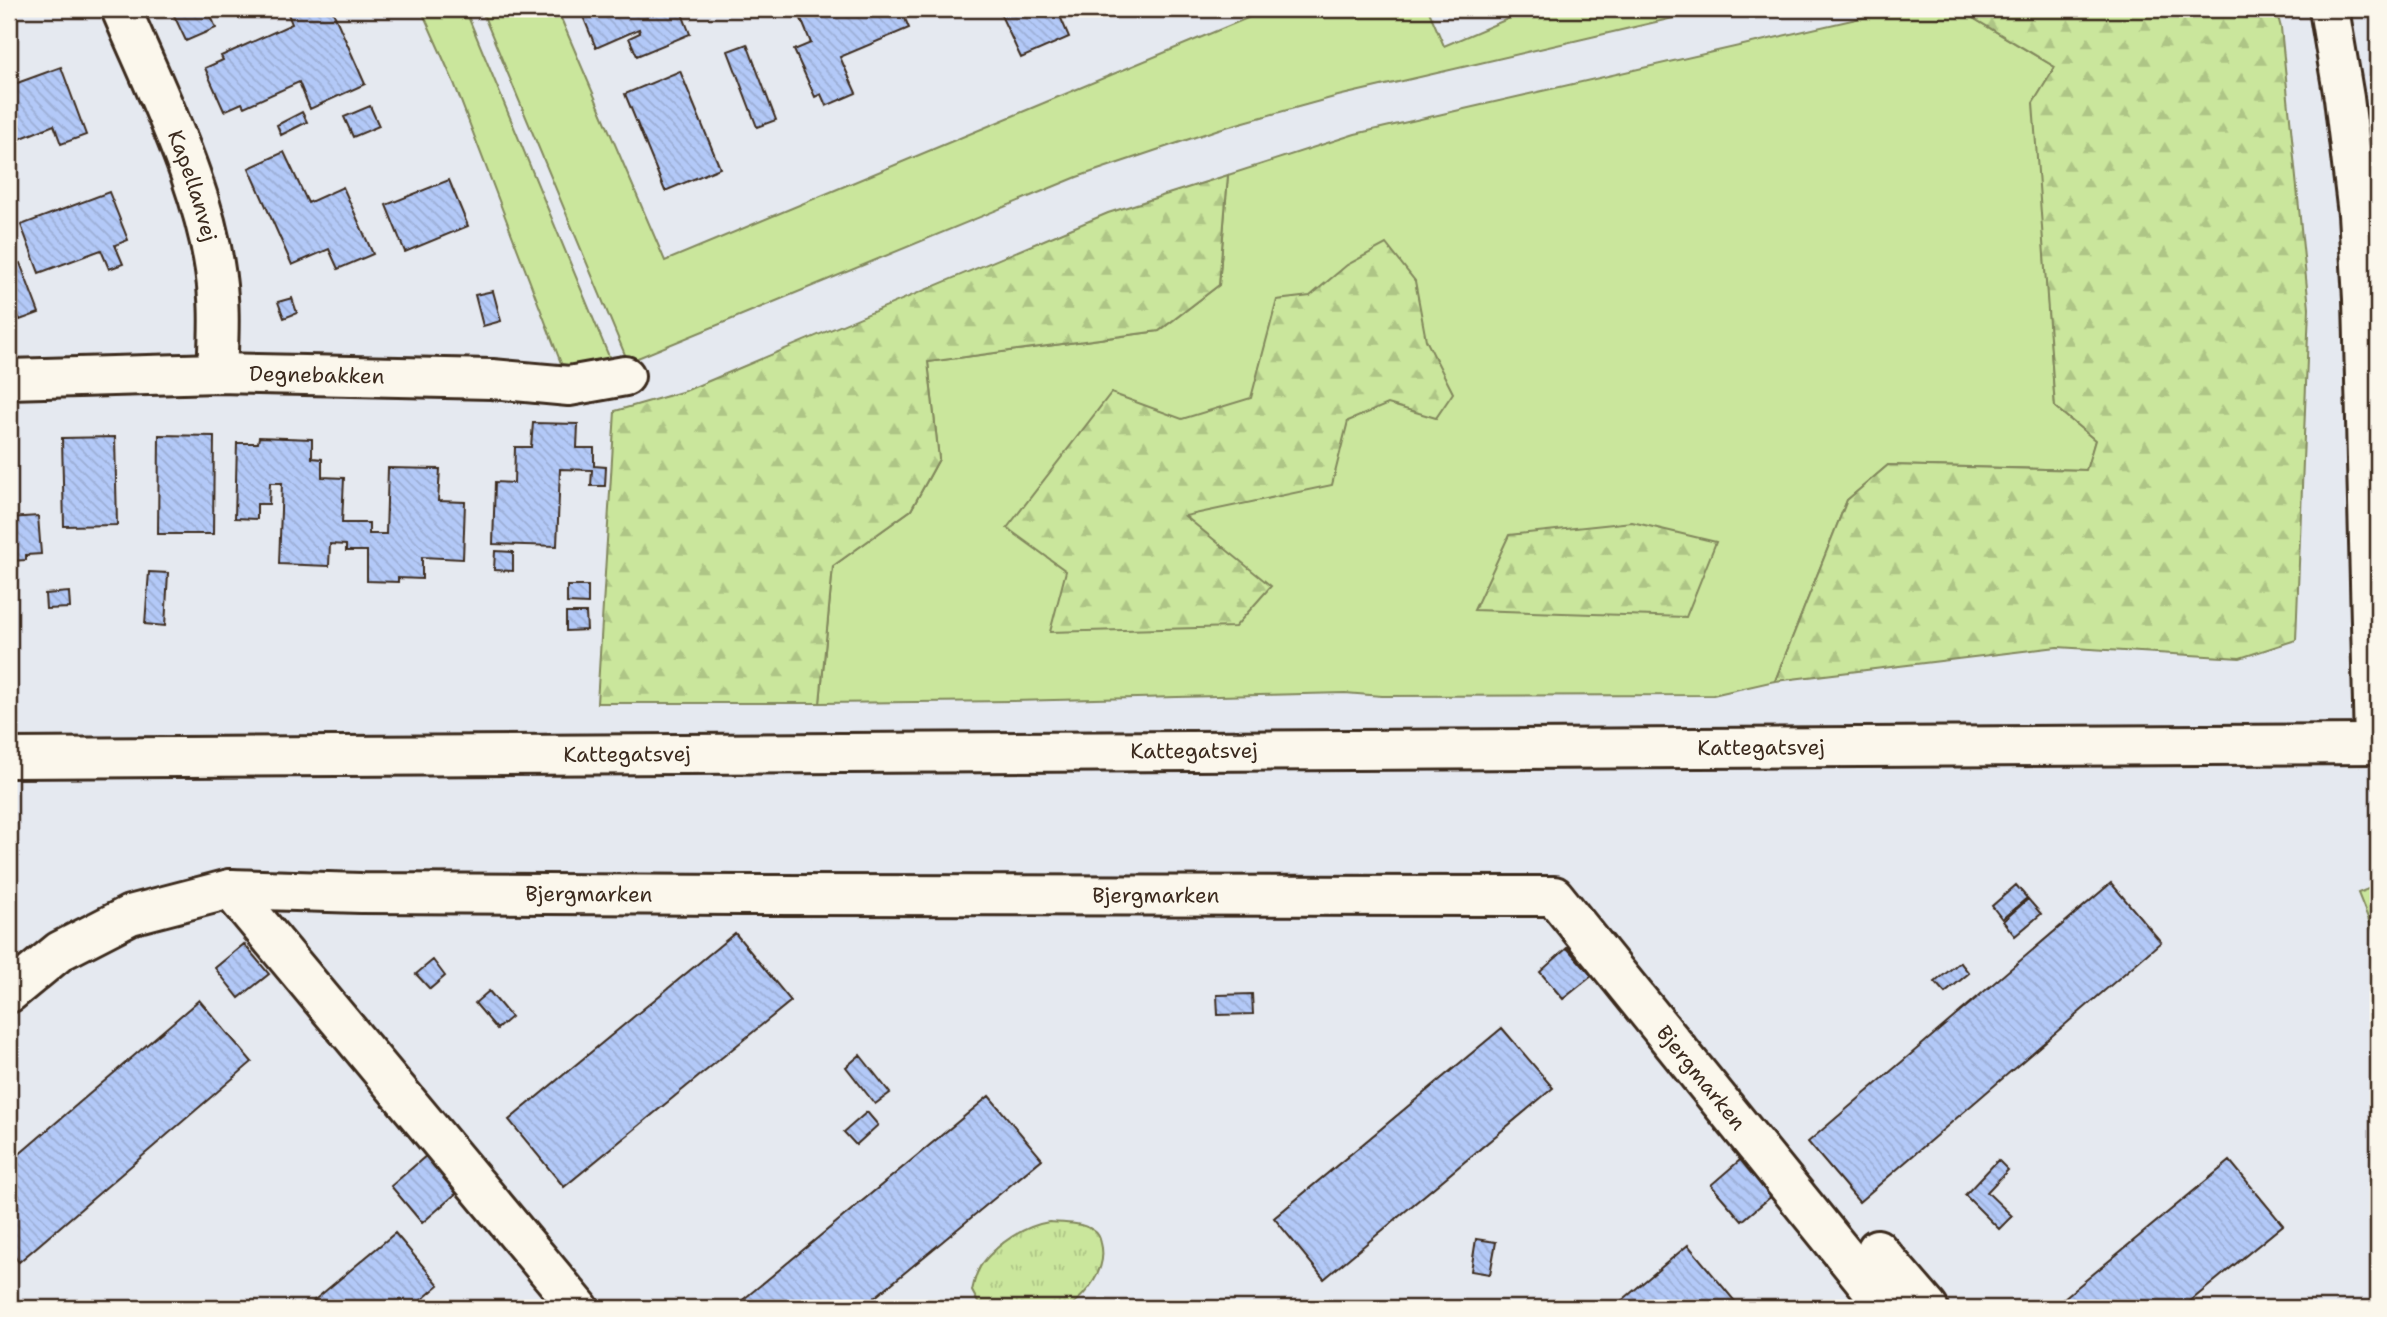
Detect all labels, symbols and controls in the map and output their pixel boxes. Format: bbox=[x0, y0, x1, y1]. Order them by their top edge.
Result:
street label: Kapellanvej bbox=[161, 126, 223, 244]
street label: Degnebakken bbox=[249, 360, 385, 391]
street label: Kattegatsvej bbox=[1697, 733, 1825, 762]
street label: Kattegatsvej bbox=[1130, 737, 1258, 765]
street label: Kattegatsvej bbox=[563, 740, 691, 769]
street label: Bjergmarken bbox=[525, 880, 653, 909]
street label: Bjergmarken bbox=[1092, 881, 1220, 910]
street label: Bjergmarken bbox=[1650, 1020, 1752, 1136]

